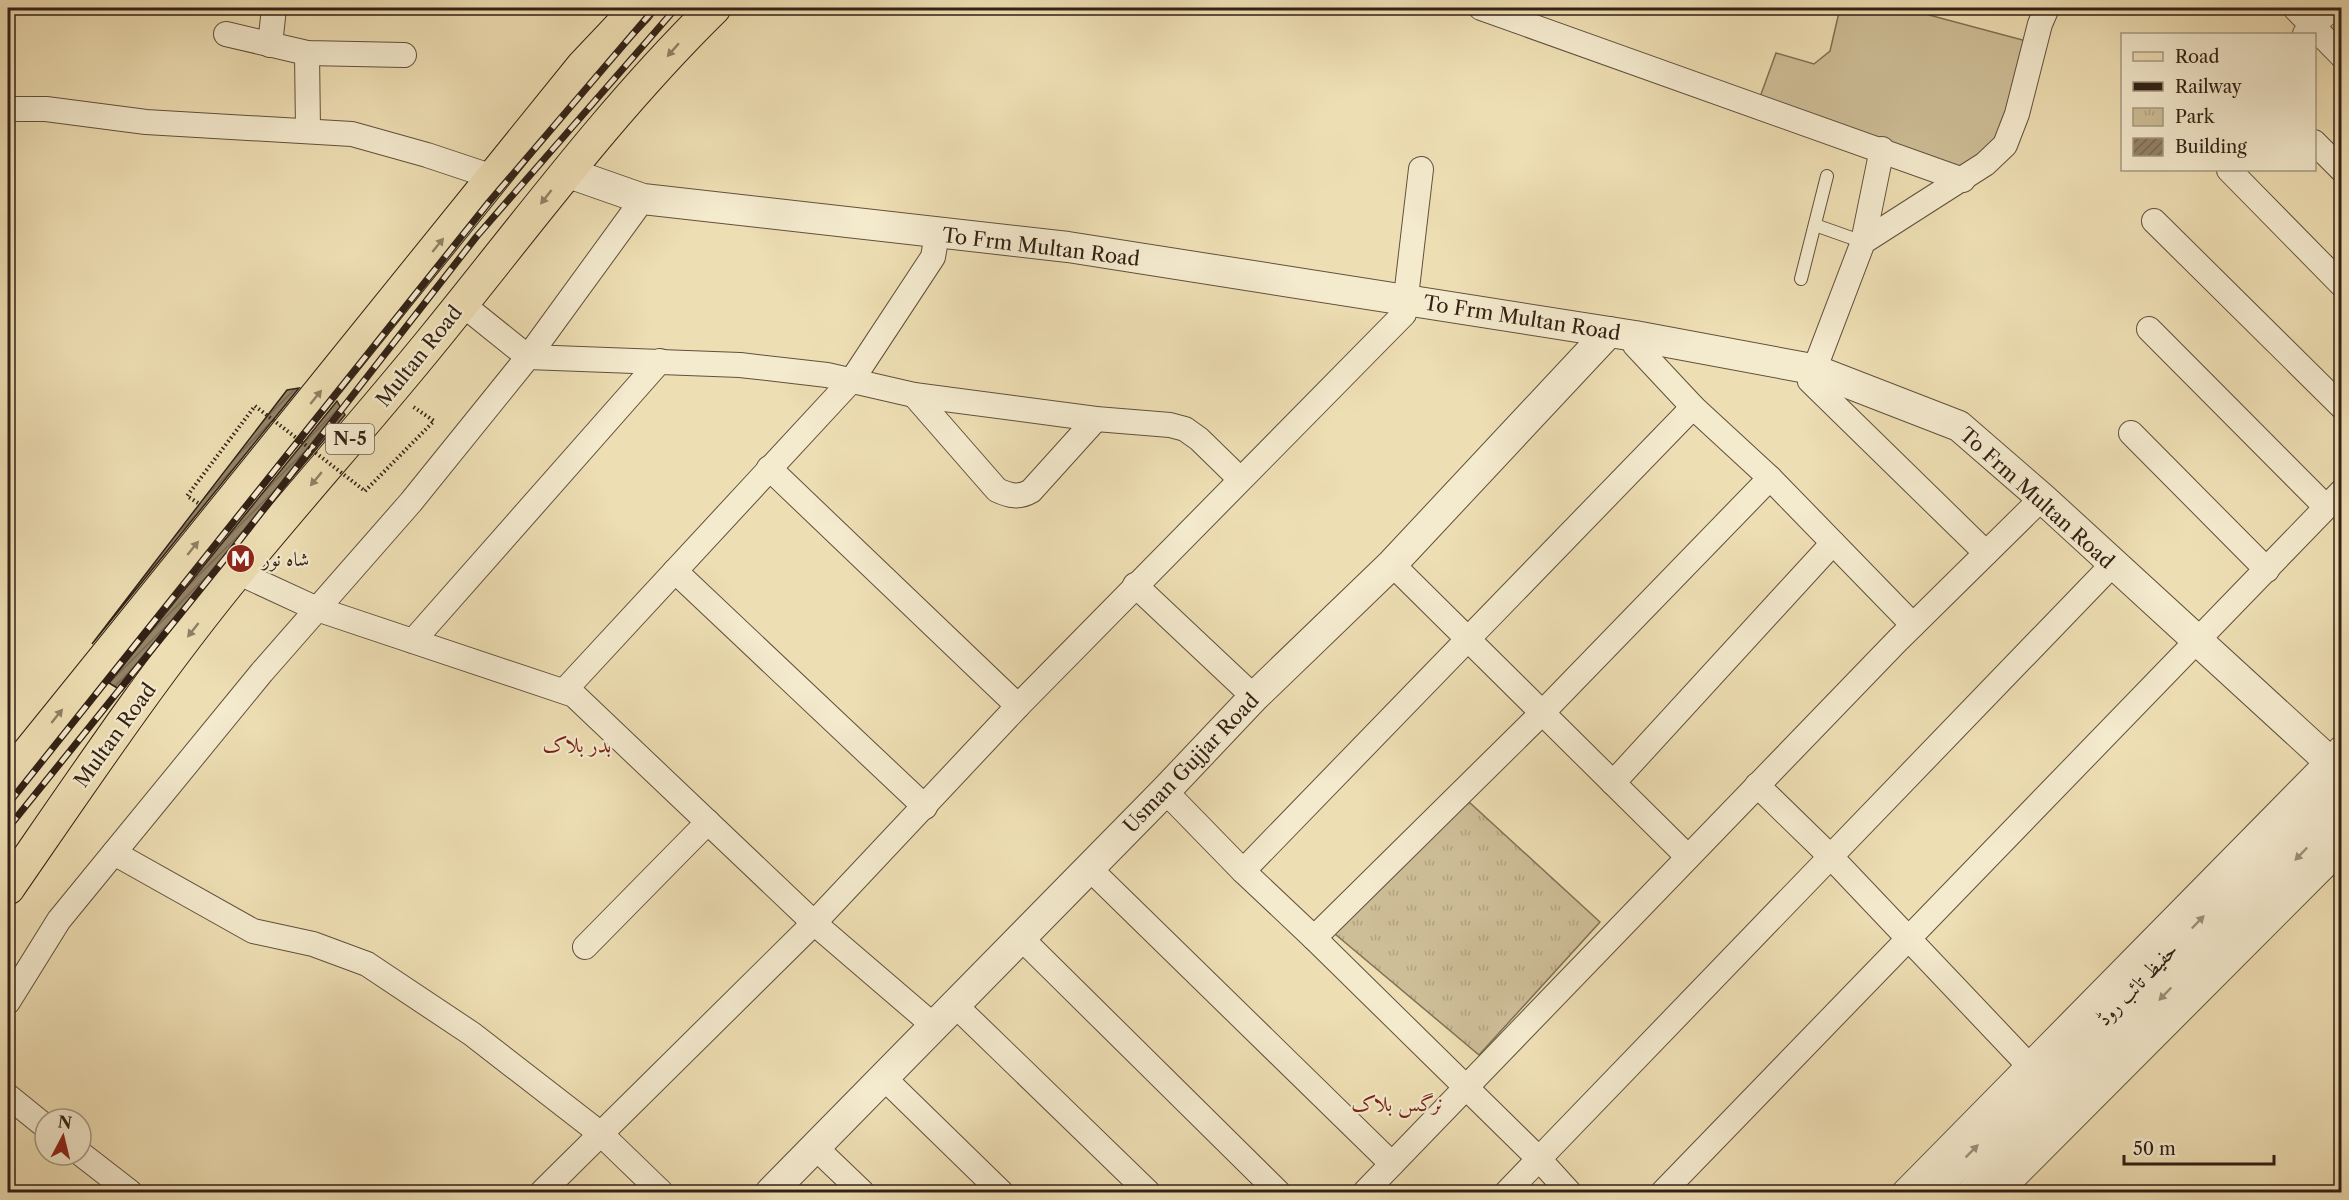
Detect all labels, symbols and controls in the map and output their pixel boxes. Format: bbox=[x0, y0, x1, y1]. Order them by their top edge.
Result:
legend bbox=[2121, 33, 2316, 171]
one-way arrow bbox=[667, 42, 680, 57]
text: Road bbox=[2175, 46, 2220, 68]
text: Railway bbox=[2175, 76, 2243, 98]
text: Park bbox=[2175, 106, 2216, 128]
text: Building bbox=[2175, 136, 2247, 158]
one-way arrow bbox=[540, 190, 552, 205]
street label: To Frm Multan Road bbox=[941, 223, 1141, 271]
one-way arrow bbox=[431, 238, 444, 253]
street label: To Frm Multan Road bbox=[1422, 291, 1622, 345]
street label: Multan Road bbox=[371, 301, 467, 411]
one-way arrow bbox=[309, 389, 321, 404]
street label: To Frm Multan Road bbox=[1955, 422, 2119, 574]
road number: N-5 bbox=[326, 424, 374, 454]
one-way arrow bbox=[310, 471, 323, 487]
one-way arrow bbox=[186, 541, 199, 556]
metro station icon: شاہ نور bbox=[225, 543, 257, 575]
place label: شاہ نور bbox=[260, 547, 309, 572]
one-way arrow bbox=[187, 621, 199, 637]
street label: Multan Road bbox=[69, 678, 161, 792]
street label: Usman Gujjar Road bbox=[1118, 688, 1264, 838]
one-way arrow bbox=[50, 708, 63, 724]
district label: بدر بلاک bbox=[543, 732, 611, 758]
one-way arrow bbox=[2294, 846, 2308, 861]
one-way arrow bbox=[2190, 916, 2204, 930]
street label: حفیظ تائب روڈ bbox=[2092, 938, 2183, 1031]
one-way arrow bbox=[2158, 986, 2172, 1001]
district label: نرگس بلاک bbox=[1351, 1091, 1443, 1118]
north arrow bbox=[33, 1107, 93, 1167]
text: N bbox=[57, 1111, 73, 1133]
scale bar bbox=[2124, 1128, 2274, 1166]
text: 50 m bbox=[2133, 1138, 2176, 1160]
one-way arrow bbox=[1965, 1145, 1979, 1159]

